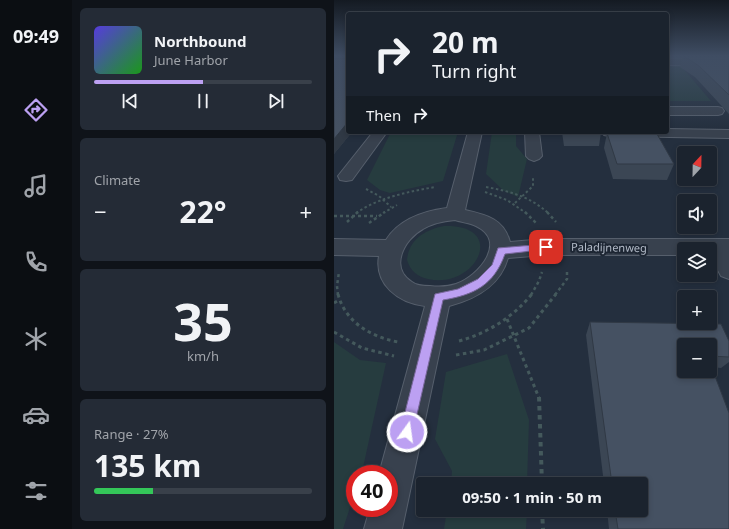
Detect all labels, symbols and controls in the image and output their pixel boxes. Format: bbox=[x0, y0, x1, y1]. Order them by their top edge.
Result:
text: 20 m bbox=[432, 23, 499, 61]
text: 09:49 bbox=[13, 24, 59, 48]
icon: right bbox=[366, 28, 418, 80]
text: Northbound bbox=[154, 31, 246, 51]
text: June Harbor bbox=[154, 51, 228, 69]
text: Turn right bbox=[432, 59, 516, 83]
icon: previous bbox=[119, 90, 141, 112]
icon: pause bbox=[192, 90, 214, 112]
icon: next bbox=[265, 90, 287, 112]
icon: directions bbox=[22, 96, 50, 124]
icon: right bbox=[409, 104, 431, 126]
text: Then bbox=[366, 105, 401, 125]
north arrow bbox=[677, 146, 717, 186]
map controls bbox=[677, 146, 717, 378]
text: Climate bbox=[94, 171, 140, 189]
icon: music bbox=[22, 172, 50, 200]
text: 22° bbox=[179, 191, 227, 232]
button: sound bbox=[677, 194, 717, 234]
text: − bbox=[94, 196, 107, 226]
text: + bbox=[299, 196, 312, 226]
pin bbox=[529, 230, 563, 264]
icon: arrive bbox=[535, 236, 557, 258]
street label: Paladijnenweg bbox=[571, 239, 647, 255]
button: layers bbox=[677, 242, 717, 282]
icon: phone bbox=[22, 248, 50, 276]
text: 35 bbox=[173, 285, 233, 356]
button: + bbox=[677, 290, 717, 330]
icon: climate bbox=[22, 325, 50, 353]
button: − bbox=[677, 338, 717, 378]
text: km/h bbox=[187, 347, 219, 365]
icon: car bbox=[22, 401, 50, 429]
position arrow bbox=[386, 411, 428, 453]
text: Range · 27% bbox=[94, 425, 169, 443]
text: 135 km bbox=[94, 445, 201, 486]
speed limit sign: 40 bbox=[346, 465, 398, 517]
icon: filters bbox=[22, 477, 50, 505]
text: 09:50 · 1 min · 50 m bbox=[462, 487, 602, 507]

